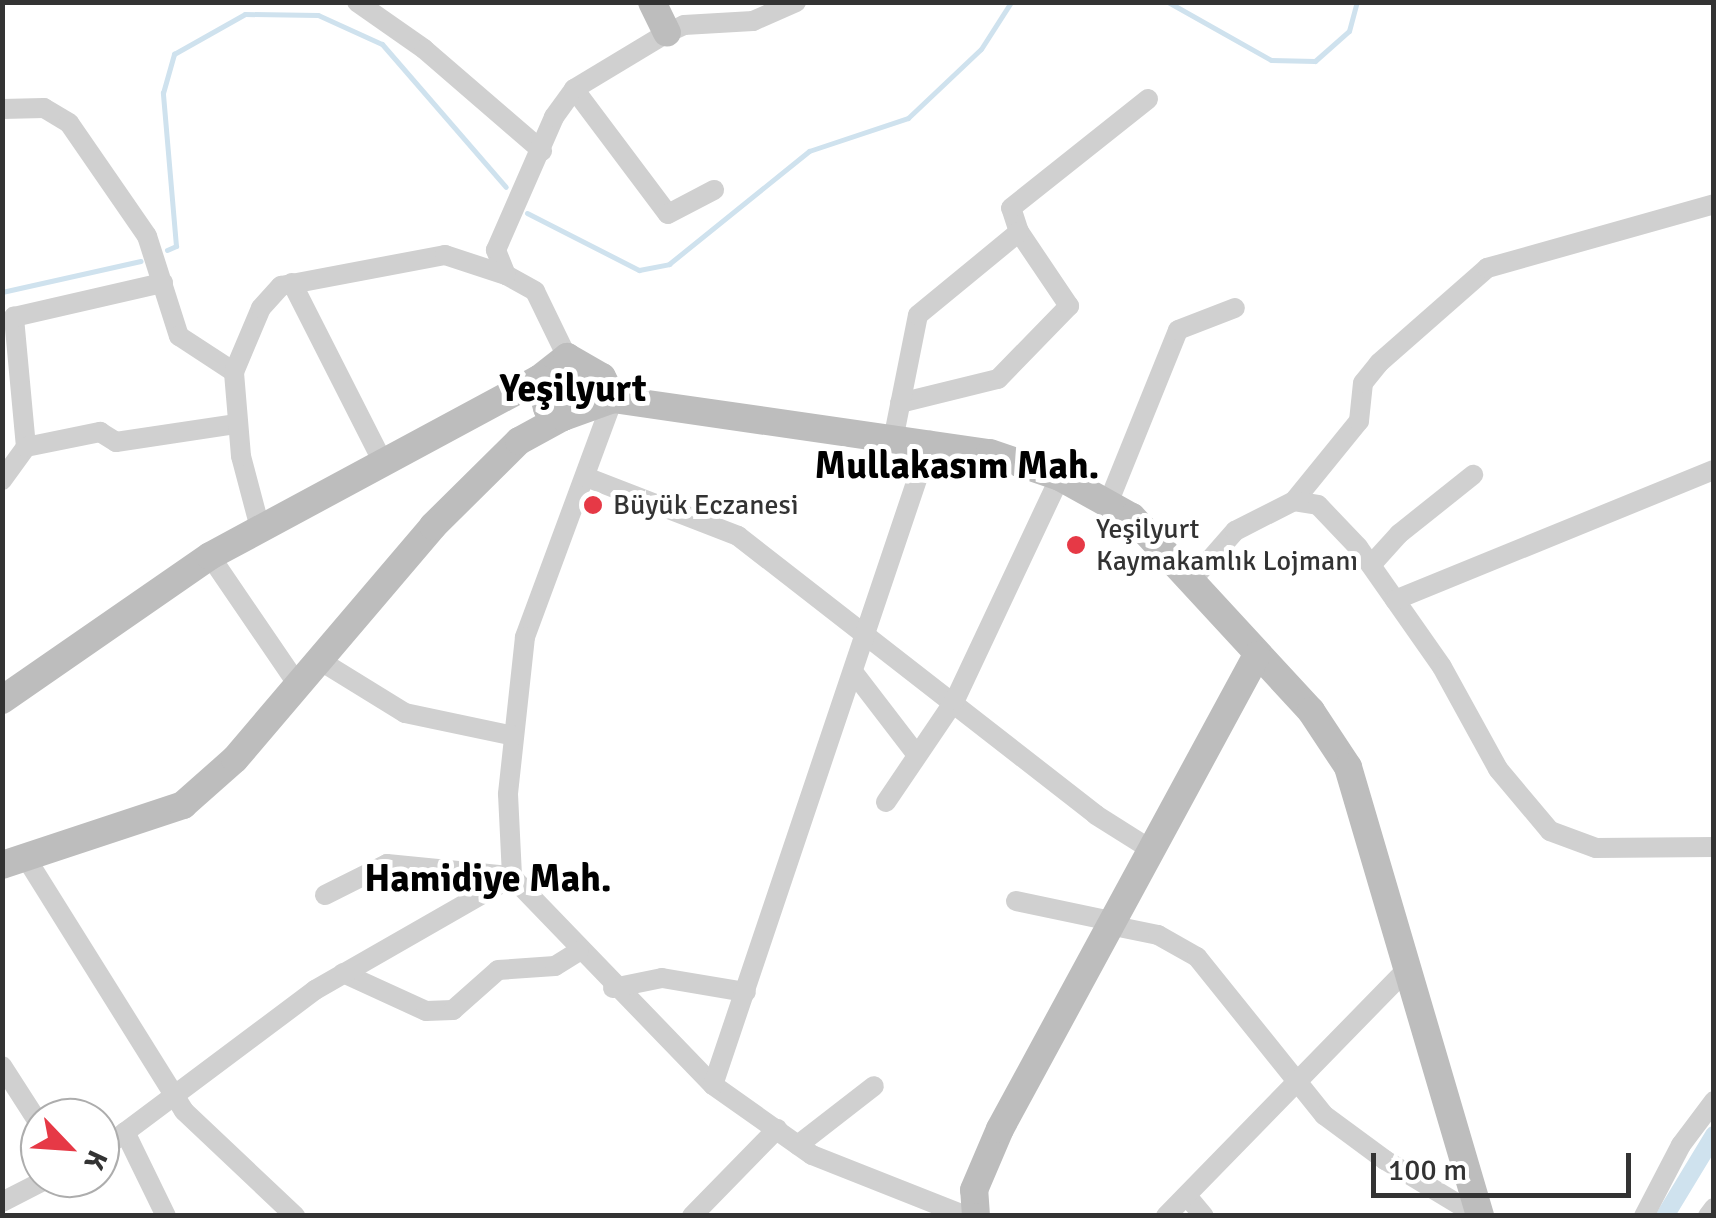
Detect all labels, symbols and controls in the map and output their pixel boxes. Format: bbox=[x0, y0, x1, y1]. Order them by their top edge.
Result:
district label: Yeşilyurt bbox=[499, 366, 647, 412]
district label: Mullakasım Mah. bbox=[814, 443, 1100, 489]
place label: Büyük Eczanesi bbox=[613, 488, 798, 522]
marker: Büyük Eczanesi bbox=[582, 494, 604, 516]
place label: Yeşilyurt Kaymakamlık Lojmanı bbox=[1096, 512, 1358, 578]
marker: Yeşilyurt Kaymakamlık Lojmanı bbox=[1065, 534, 1087, 556]
district label: Hamidiye Mah. bbox=[364, 856, 612, 902]
north arrow bbox=[20, 1098, 120, 1198]
scale bar bbox=[1376, 1133, 1636, 1195]
text: K bbox=[76, 1145, 114, 1175]
text: 100 m bbox=[1388, 1152, 1467, 1189]

